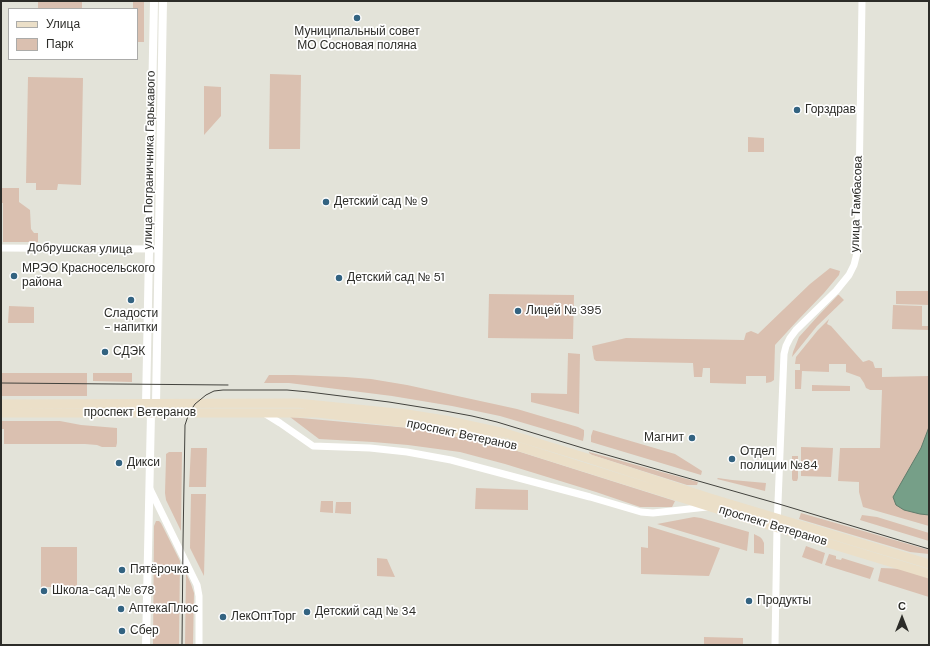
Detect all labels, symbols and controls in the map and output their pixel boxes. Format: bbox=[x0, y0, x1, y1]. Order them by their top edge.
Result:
legend bbox=[8, 8, 138, 60]
marker: Муниципальный совет МО Сосновая поляна bbox=[352, 13, 362, 23]
text: Улица bbox=[46, 16, 80, 32]
place label: Муниципальный совет МО Сосновая поляна bbox=[294, 25, 420, 53]
text: Парк bbox=[46, 36, 73, 52]
street label: улица Пограничника Гарькавого bbox=[141, 70, 159, 250]
place label: Горздрав bbox=[805, 103, 856, 117]
marker: Горздрав bbox=[792, 105, 802, 115]
street label: улица Тамбасова bbox=[848, 155, 866, 253]
place label: Детский сад № 9 bbox=[334, 195, 428, 209]
marker: Детский сад № 9 bbox=[321, 197, 331, 207]
street label: Добрушская улица bbox=[27, 241, 133, 257]
place label: МРЭО Красносельского района bbox=[22, 262, 155, 290]
marker: МРЭО Красносельского района bbox=[9, 271, 19, 281]
place label: Детский сад № 51 bbox=[347, 271, 445, 285]
marker: Детский сад № 51 bbox=[334, 273, 344, 283]
marker: Сладости - напитки bbox=[126, 295, 136, 305]
place label: Лицей № 395 bbox=[526, 304, 602, 318]
marker: Лицей № 395 bbox=[513, 306, 523, 316]
place label: Сладости - напитки bbox=[104, 307, 158, 335]
place label: СДЭК bbox=[113, 345, 145, 359]
marker: СДЭК bbox=[100, 347, 110, 357]
street label: проспект Ветеранов bbox=[84, 406, 196, 420]
street label: проспект Ветеранов bbox=[406, 416, 518, 454]
place label: Магнит bbox=[644, 431, 684, 445]
marker: Магнит bbox=[687, 433, 697, 443]
place label: Отдел полиции №84 bbox=[740, 445, 818, 473]
marker: Отдел полиции №84 bbox=[727, 454, 737, 464]
place label: Дикси bbox=[127, 456, 160, 470]
marker: Дикси bbox=[114, 458, 124, 468]
street label: проспект Ветеранов bbox=[717, 503, 829, 549]
place label: Пятёрочка bbox=[130, 563, 189, 577]
marker: Пятёрочка bbox=[117, 565, 127, 575]
place label: Школа-сад № 678 bbox=[52, 584, 155, 598]
marker: Школа-сад № 678 bbox=[39, 586, 49, 596]
place label: Продукты bbox=[757, 594, 811, 608]
marker: Продукты bbox=[744, 596, 754, 606]
north arrow bbox=[882, 598, 922, 638]
text: С bbox=[898, 599, 906, 613]
place label: АптекаПлюс bbox=[129, 602, 198, 616]
marker: АптекаПлюс bbox=[116, 604, 126, 614]
place label: Детский сад № 34 bbox=[315, 605, 416, 619]
marker: Детский сад № 34 bbox=[302, 607, 312, 617]
place label: ЛекОптТорг bbox=[231, 610, 296, 624]
marker: ЛекОптТорг bbox=[218, 612, 228, 622]
place label: Сбер bbox=[130, 624, 159, 638]
marker: Сбер bbox=[117, 626, 127, 636]

